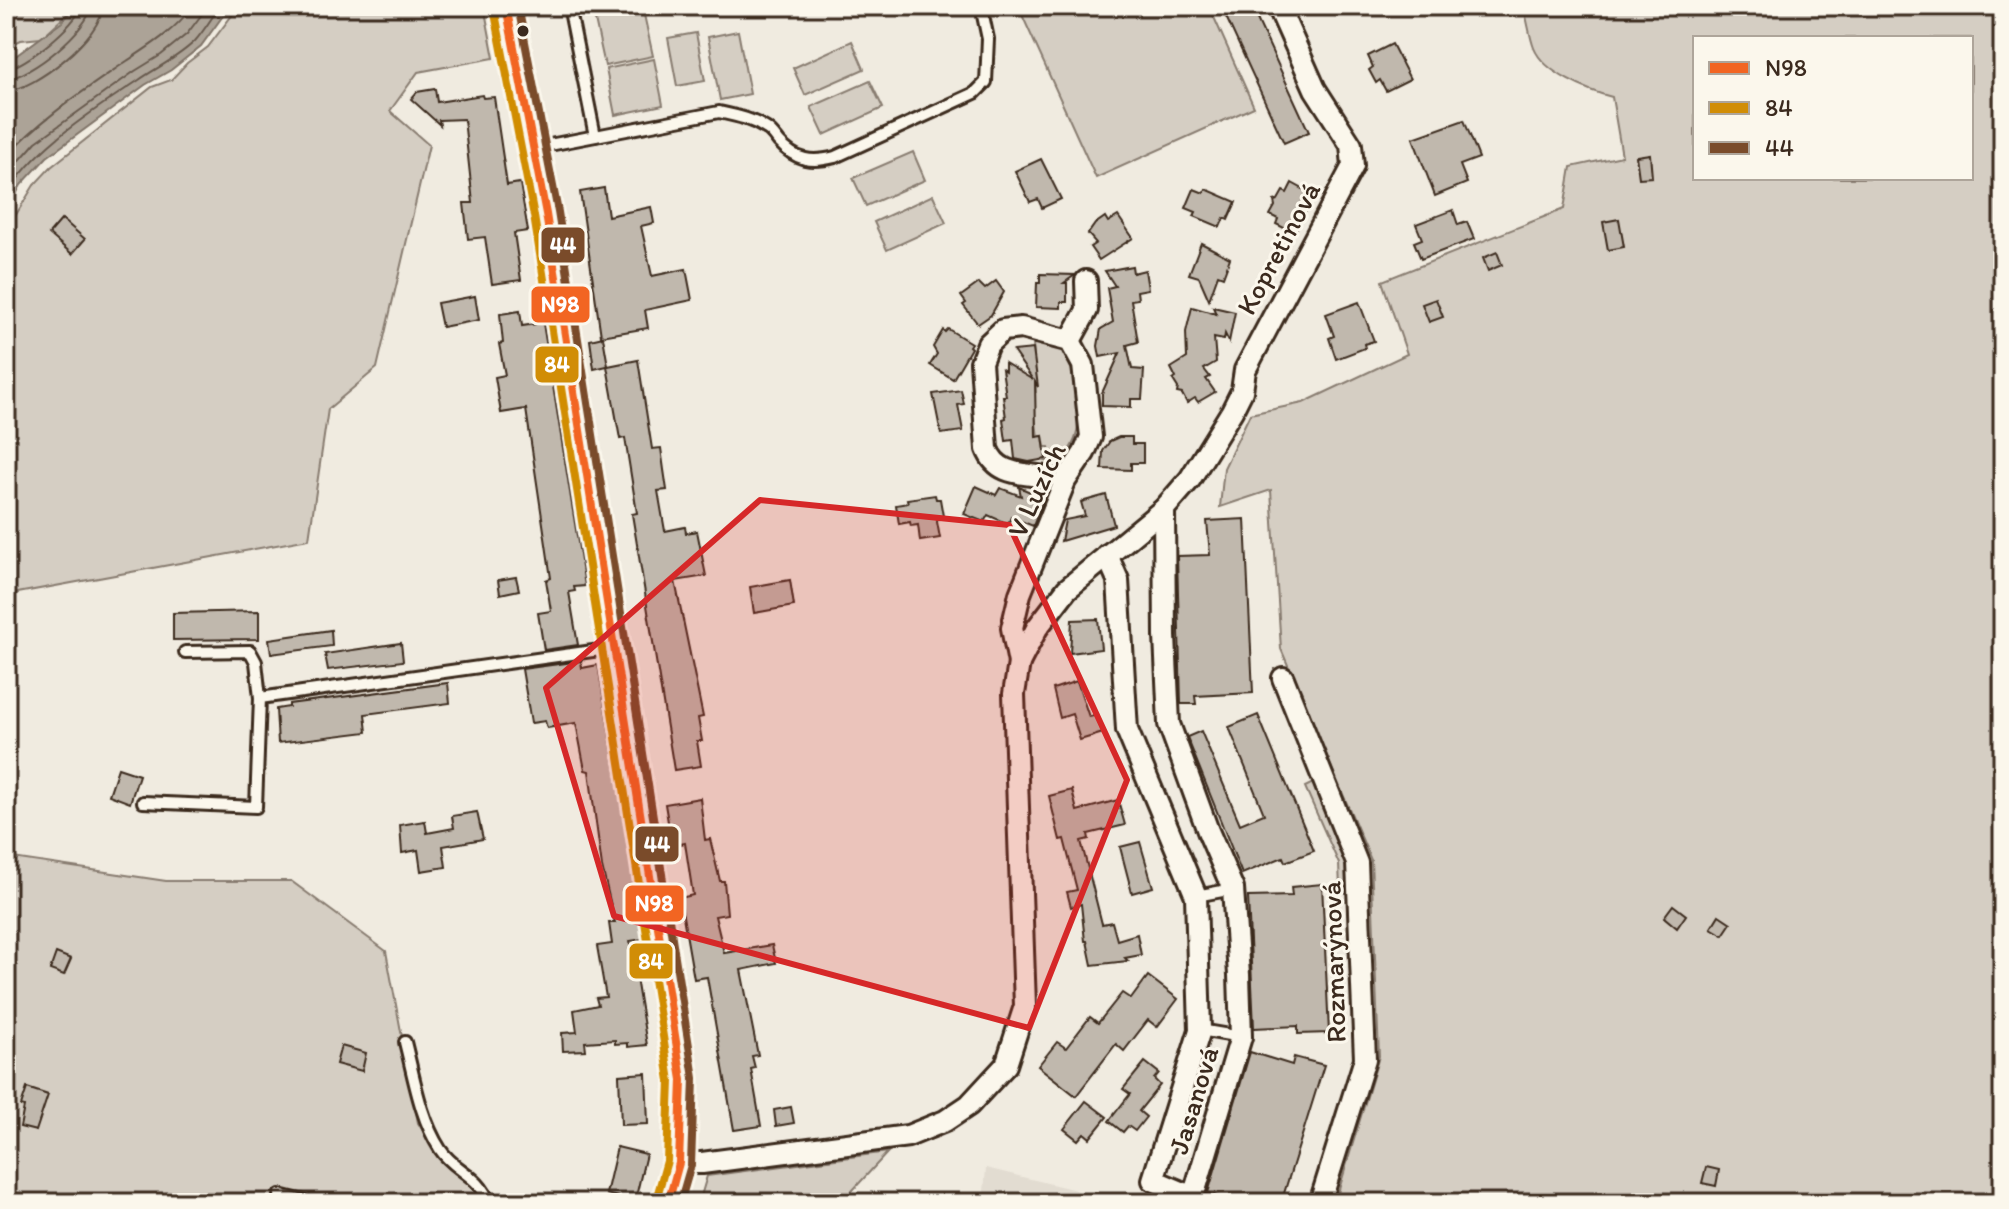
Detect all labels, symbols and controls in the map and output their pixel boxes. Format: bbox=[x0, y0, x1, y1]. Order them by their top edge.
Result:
unlabelled marker bbox=[515, 23, 531, 39]
legend bbox=[1693, 36, 1973, 180]
text: N98 bbox=[1765, 53, 1807, 82]
text: 84 bbox=[1765, 93, 1793, 122]
text: 44 bbox=[1765, 133, 1794, 162]
street label: Kopretinová bbox=[1229, 175, 1327, 320]
line badge: 44 bbox=[540, 226, 586, 264]
text: 44 bbox=[550, 232, 577, 259]
line badge: N98 bbox=[530, 285, 591, 324]
text: N98 bbox=[541, 291, 579, 318]
line badge: 84 bbox=[534, 345, 580, 384]
text: 84 bbox=[544, 351, 570, 378]
street label: V Luzích bbox=[999, 437, 1073, 543]
line badge: 44 bbox=[634, 825, 680, 863]
text: 44 bbox=[644, 831, 671, 858]
street label: Rozmarýnová bbox=[1313, 880, 1353, 1044]
line badge: N98 bbox=[624, 884, 685, 923]
text: N98 bbox=[635, 890, 673, 917]
line badge: 84 bbox=[628, 942, 674, 980]
text: 84 bbox=[638, 948, 664, 975]
street label: Jasanová bbox=[1161, 1042, 1226, 1158]

